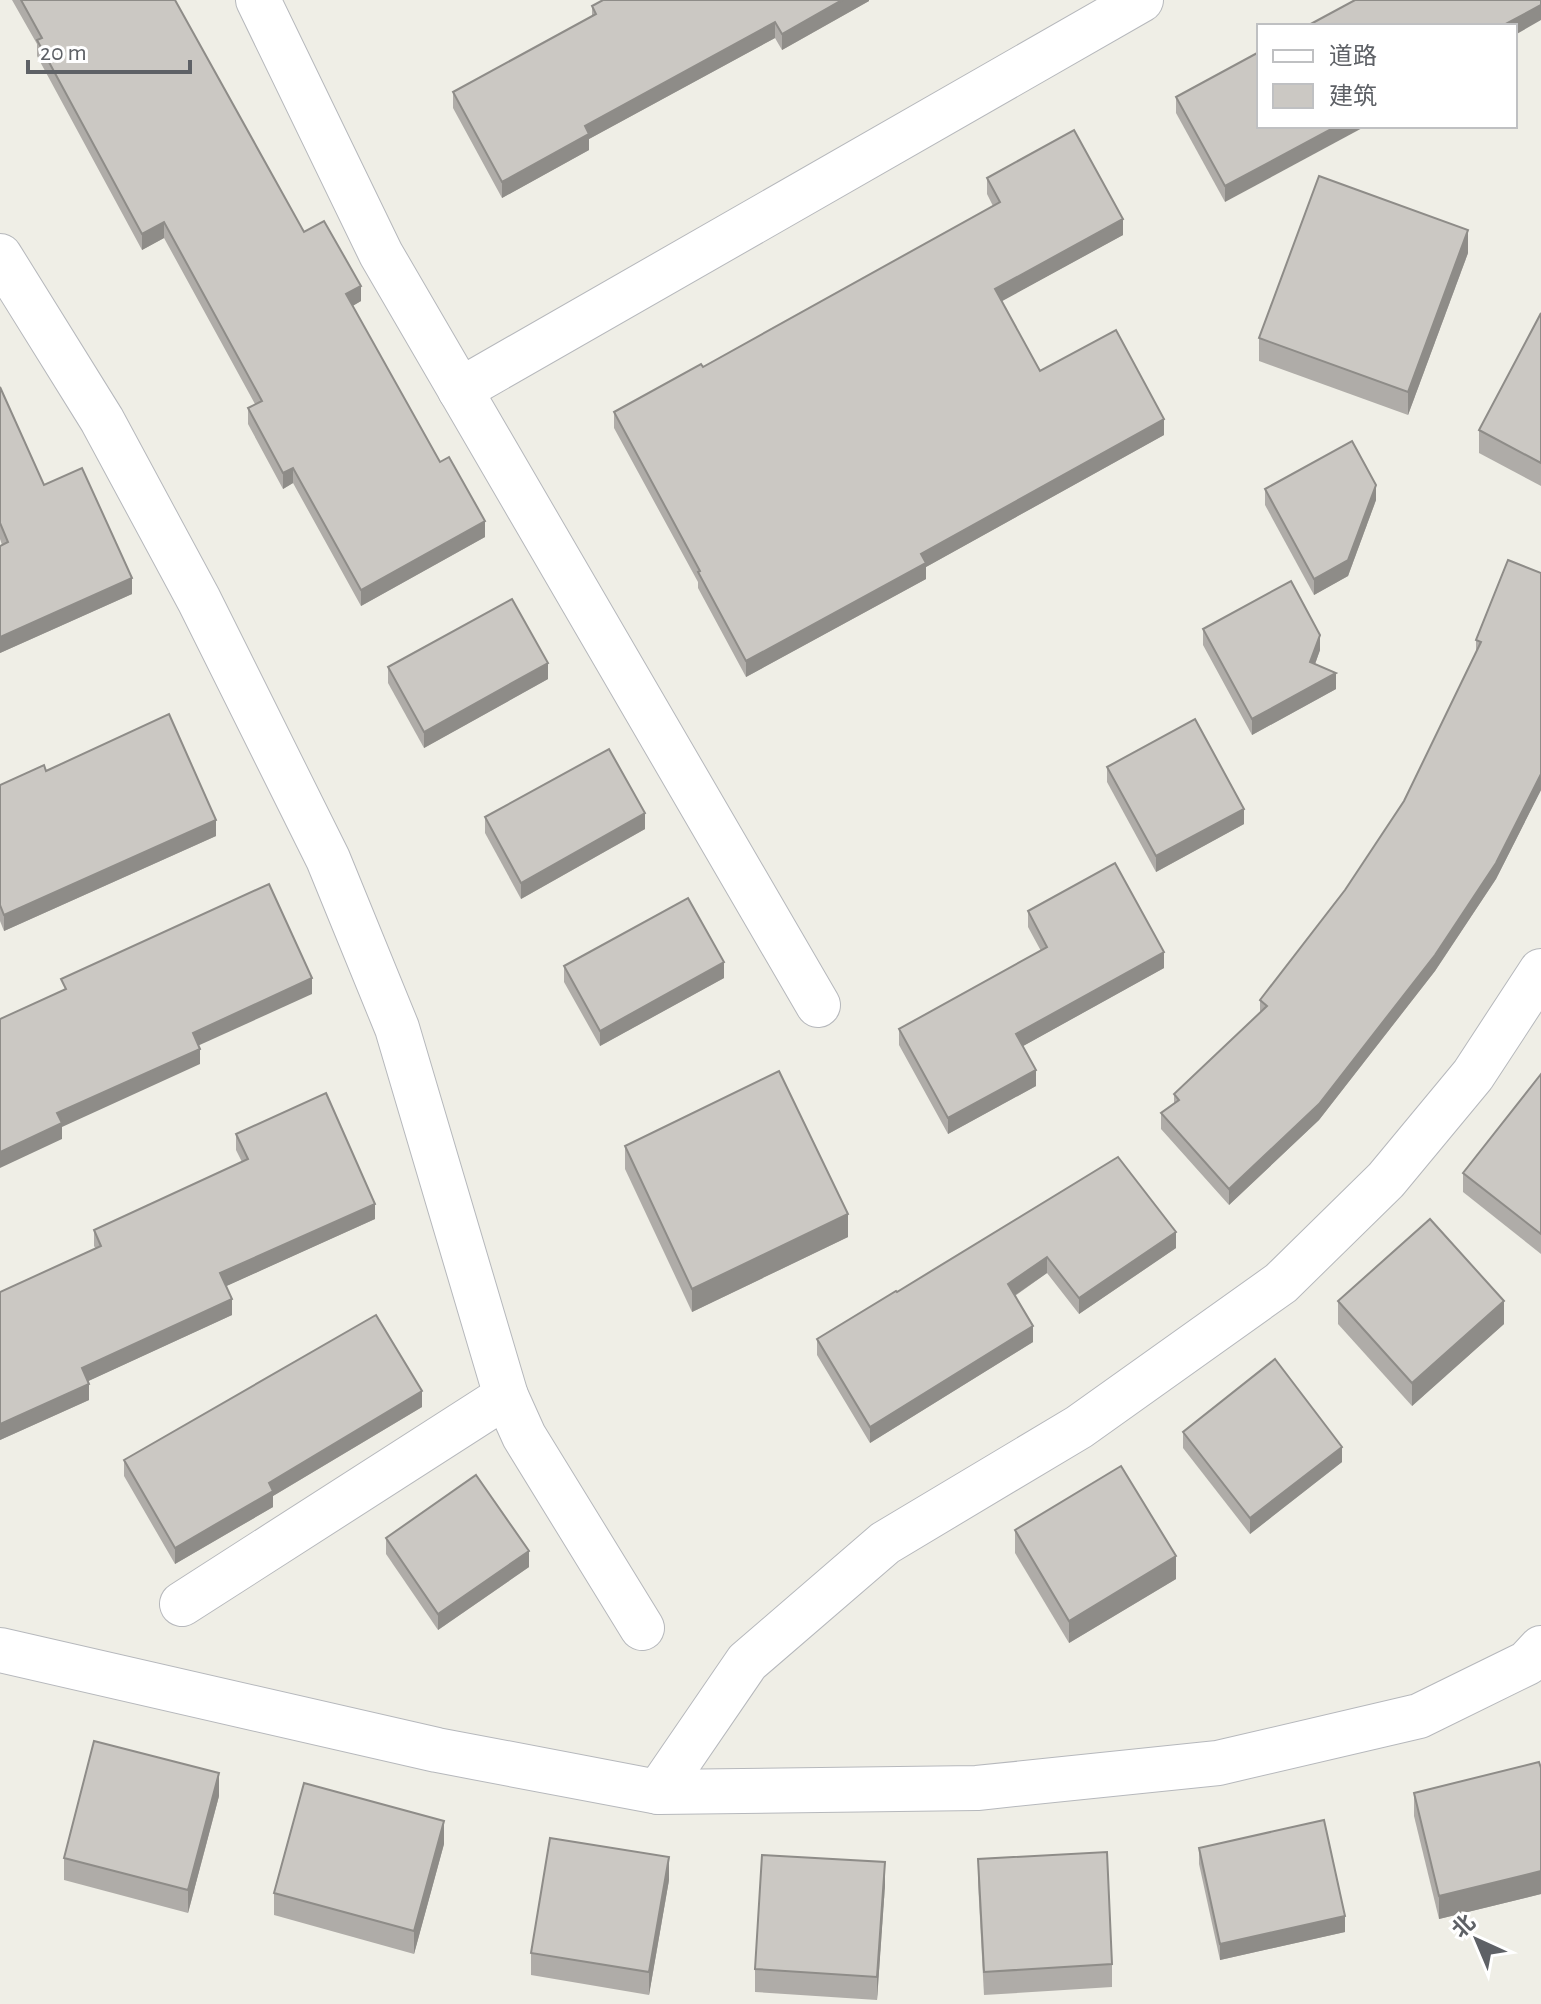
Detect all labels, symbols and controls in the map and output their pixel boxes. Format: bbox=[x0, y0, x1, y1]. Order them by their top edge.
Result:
scale bar bbox=[28, 24, 190, 74]
legend bbox=[1257, 24, 1517, 128]
text: 20 m bbox=[40, 41, 87, 65]
text: 道路 bbox=[1329, 43, 1377, 69]
text: 建筑 bbox=[1329, 83, 1377, 109]
north arrow bbox=[1437, 1900, 1517, 1980]
text: 北 bbox=[1448, 1910, 1479, 1942]

